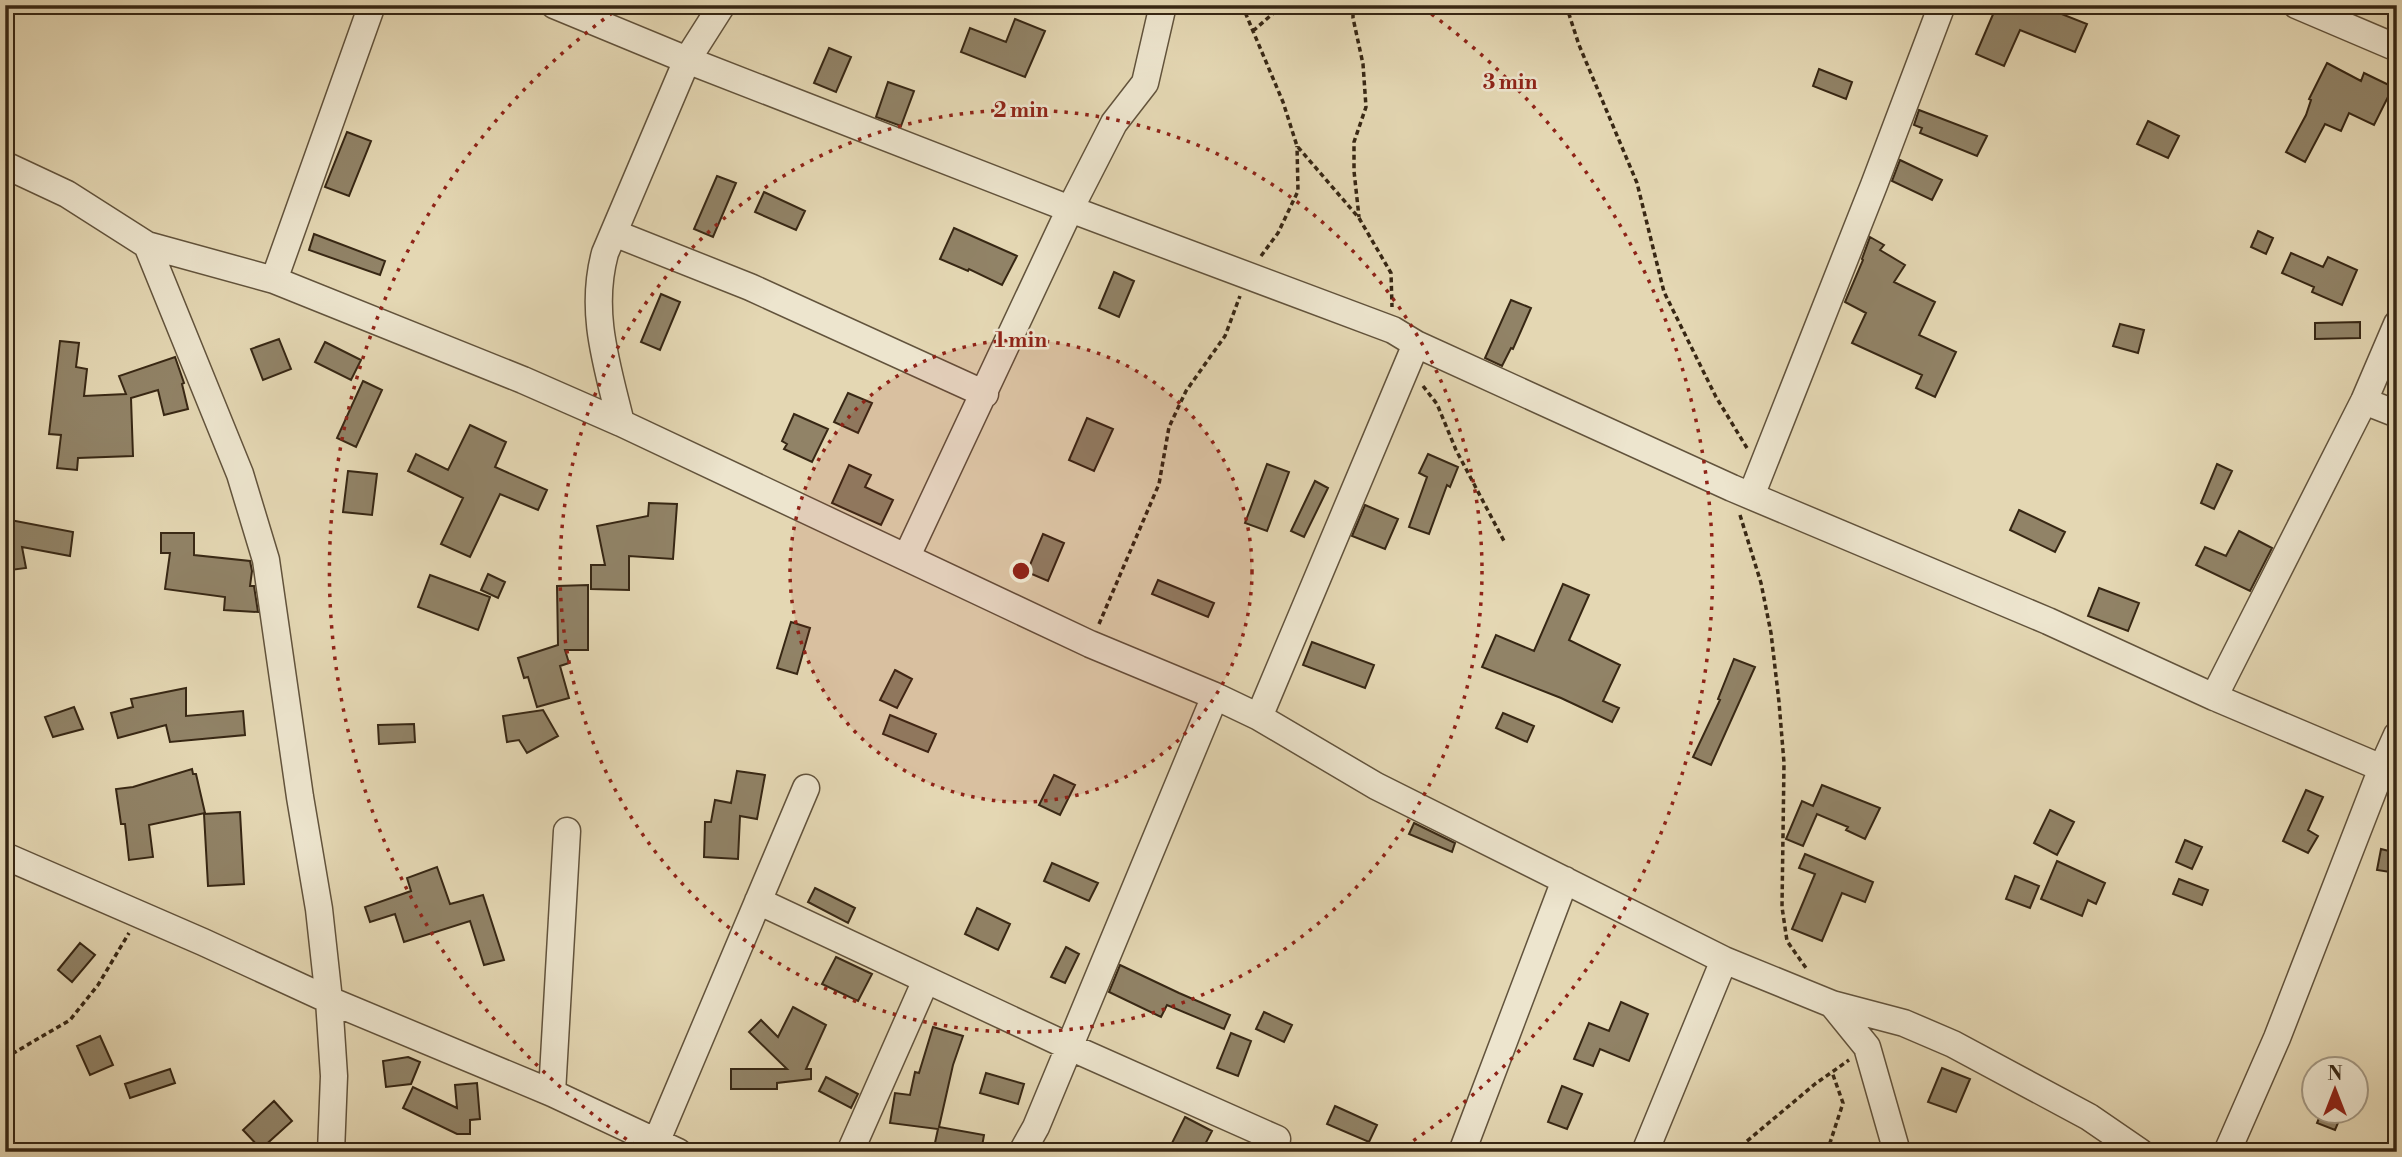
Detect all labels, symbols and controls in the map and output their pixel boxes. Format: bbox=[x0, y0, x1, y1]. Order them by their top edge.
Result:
text: 3 min bbox=[1483, 70, 1537, 96]
text: 2 min bbox=[993, 98, 1049, 124]
text: 1 min bbox=[995, 328, 1047, 354]
centre of rings bbox=[1009, 559, 1033, 583]
north arrow bbox=[2300, 1056, 2370, 1126]
text: N bbox=[2327, 1062, 2343, 1086]

